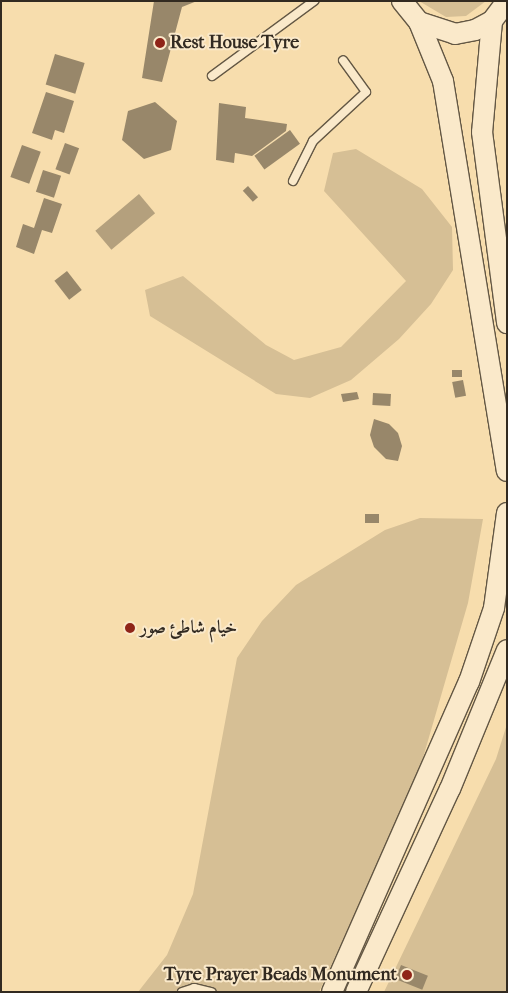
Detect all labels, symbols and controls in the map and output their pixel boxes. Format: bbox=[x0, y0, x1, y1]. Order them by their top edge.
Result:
place label: Rest House Tyre bbox=[170, 32, 299, 54]
marker: Rest House Tyre bbox=[154, 37, 166, 49]
place label: خيام شاطئ صور bbox=[140, 617, 237, 639]
marker: خيام شاطئ صور bbox=[124, 622, 136, 634]
place label: Tyre Prayer Beads Monument bbox=[164, 964, 397, 986]
marker: Tyre Prayer Beads Monument bbox=[401, 969, 413, 981]

